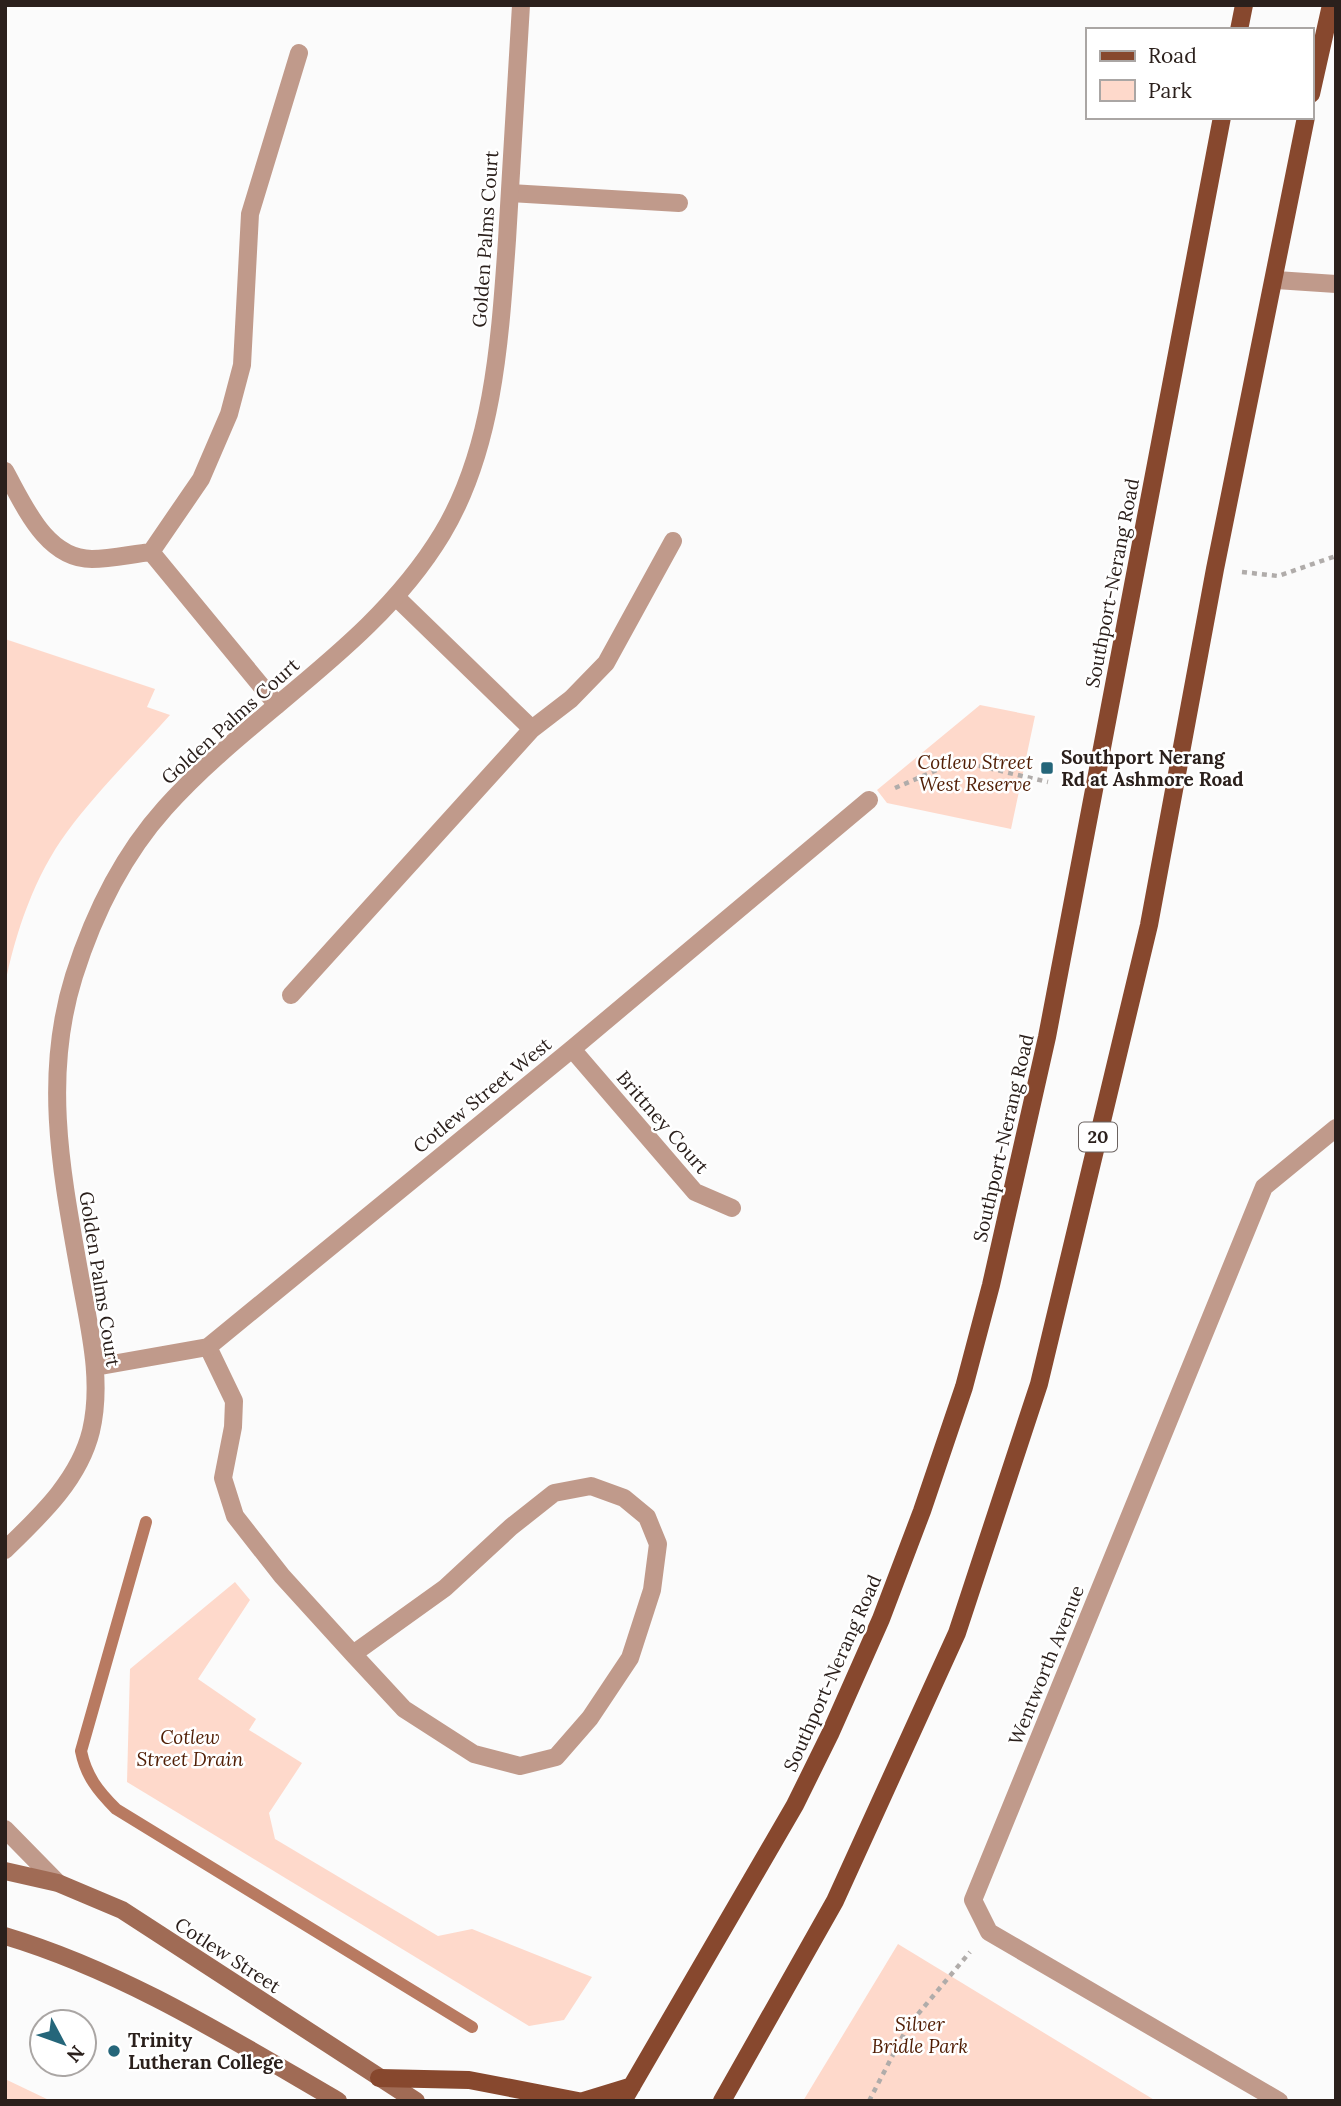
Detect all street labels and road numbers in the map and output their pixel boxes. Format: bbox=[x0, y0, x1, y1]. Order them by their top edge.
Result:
street label: Golden Palms Court bbox=[467, 149, 503, 328]
street label: Southport-Nerang Road bbox=[1080, 476, 1144, 690]
street label: Golden Palms Court bbox=[156, 652, 304, 789]
street label: Cotlew Street West bbox=[408, 1032, 556, 1158]
street label: Southport-Nerang Road bbox=[967, 1032, 1039, 1244]
street label: Brittney Court bbox=[612, 1066, 715, 1179]
road number: 20 bbox=[1079, 1122, 1117, 1152]
street label: Golden Palms Court bbox=[74, 1189, 126, 1369]
street label: Southport-Nerang Road bbox=[778, 1571, 886, 1775]
street label: Wentworth Avenue bbox=[1003, 1582, 1089, 1748]
street label: Cotlew Street bbox=[171, 1912, 286, 1998]

